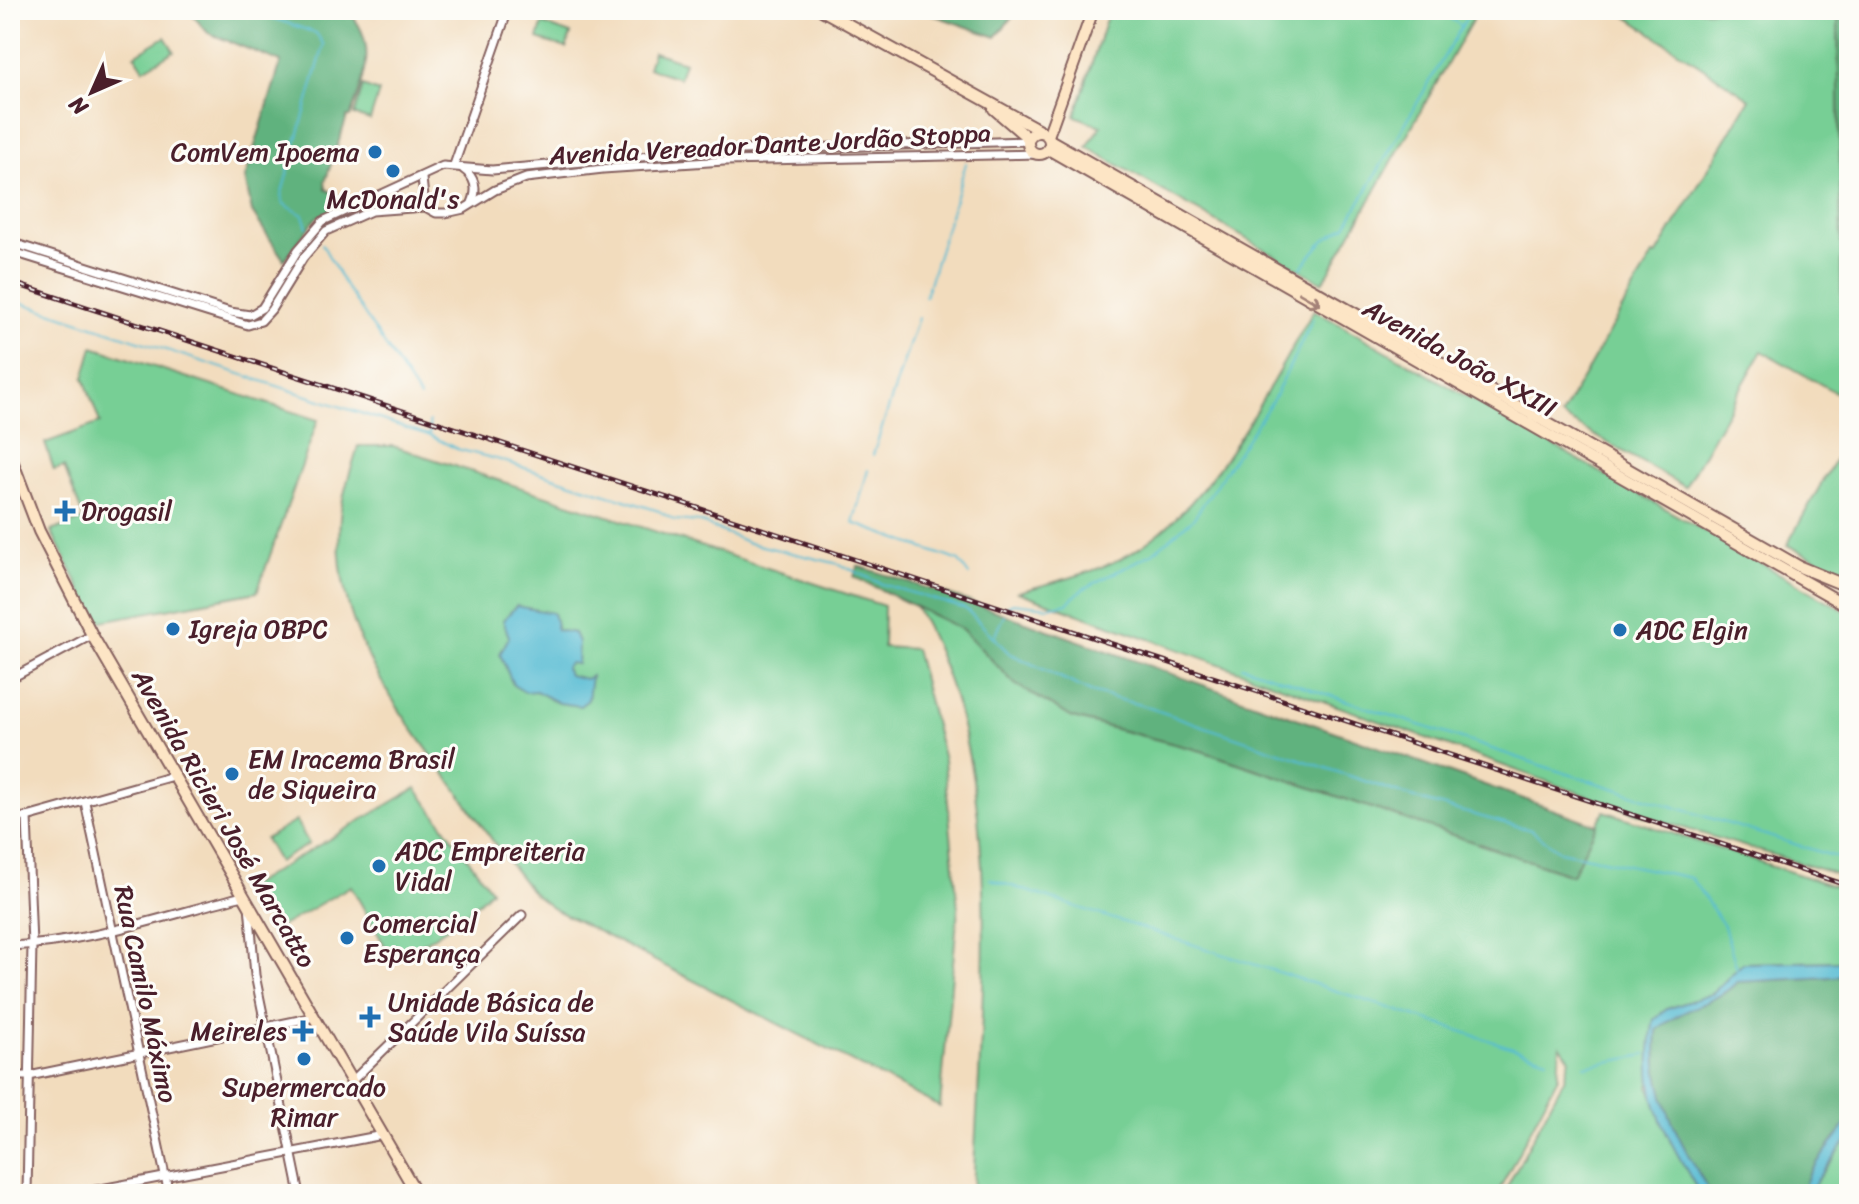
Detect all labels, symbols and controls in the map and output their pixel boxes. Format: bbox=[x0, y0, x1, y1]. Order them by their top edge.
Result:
north arrow bbox=[52, 52, 132, 132]
text: N bbox=[59, 86, 98, 126]
street label: Avenida Vereador Dante Jordão Stoppa bbox=[547, 109, 992, 179]
place label: ComVem Ipoema bbox=[171, 129, 360, 175]
marker: ComVem Ipoema bbox=[366, 143, 384, 161]
marker: McDonald's bbox=[384, 162, 402, 180]
place label: McDonald's bbox=[327, 176, 459, 222]
street label: Avenida João XXIII bbox=[1353, 285, 1566, 431]
one-way arrow bbox=[1298, 292, 1321, 308]
place label: Drogasil bbox=[81, 488, 172, 534]
marker: Drogasil bbox=[56, 502, 74, 520]
place label: Igreja OBPC bbox=[188, 606, 328, 652]
place label: ADC Elgin bbox=[1635, 607, 1748, 653]
marker: Igreja OBPC bbox=[164, 620, 182, 638]
marker: ADC Elgin bbox=[1611, 621, 1629, 639]
street label: Avenida Ricieri José Marcatto bbox=[119, 658, 329, 977]
place label: EM Iracema Brasil de Siqueira bbox=[248, 736, 455, 812]
marker: EM Iracema Brasil de Siqueira bbox=[223, 765, 241, 783]
place label: ADC Empreiteria Vidal bbox=[394, 828, 586, 904]
marker: ADC Empreiteria Vidal bbox=[370, 857, 388, 875]
street label: Rua Camilo Máximo bbox=[101, 881, 191, 1107]
place label: Comercial Esperança bbox=[363, 900, 480, 976]
marker: Comercial Esperança bbox=[338, 929, 356, 947]
place label: Unidade Básica de Saúde Vila Suíssa bbox=[388, 979, 594, 1055]
marker: Unidade Básica de Saúde Vila Suíssa bbox=[359, 1006, 381, 1028]
place label: Meireles bbox=[191, 1008, 287, 1054]
marker: Meireles bbox=[294, 1022, 312, 1040]
marker: Supermercado Rimar bbox=[295, 1050, 313, 1068]
place label: Supermercado Rimar bbox=[222, 1064, 386, 1140]

